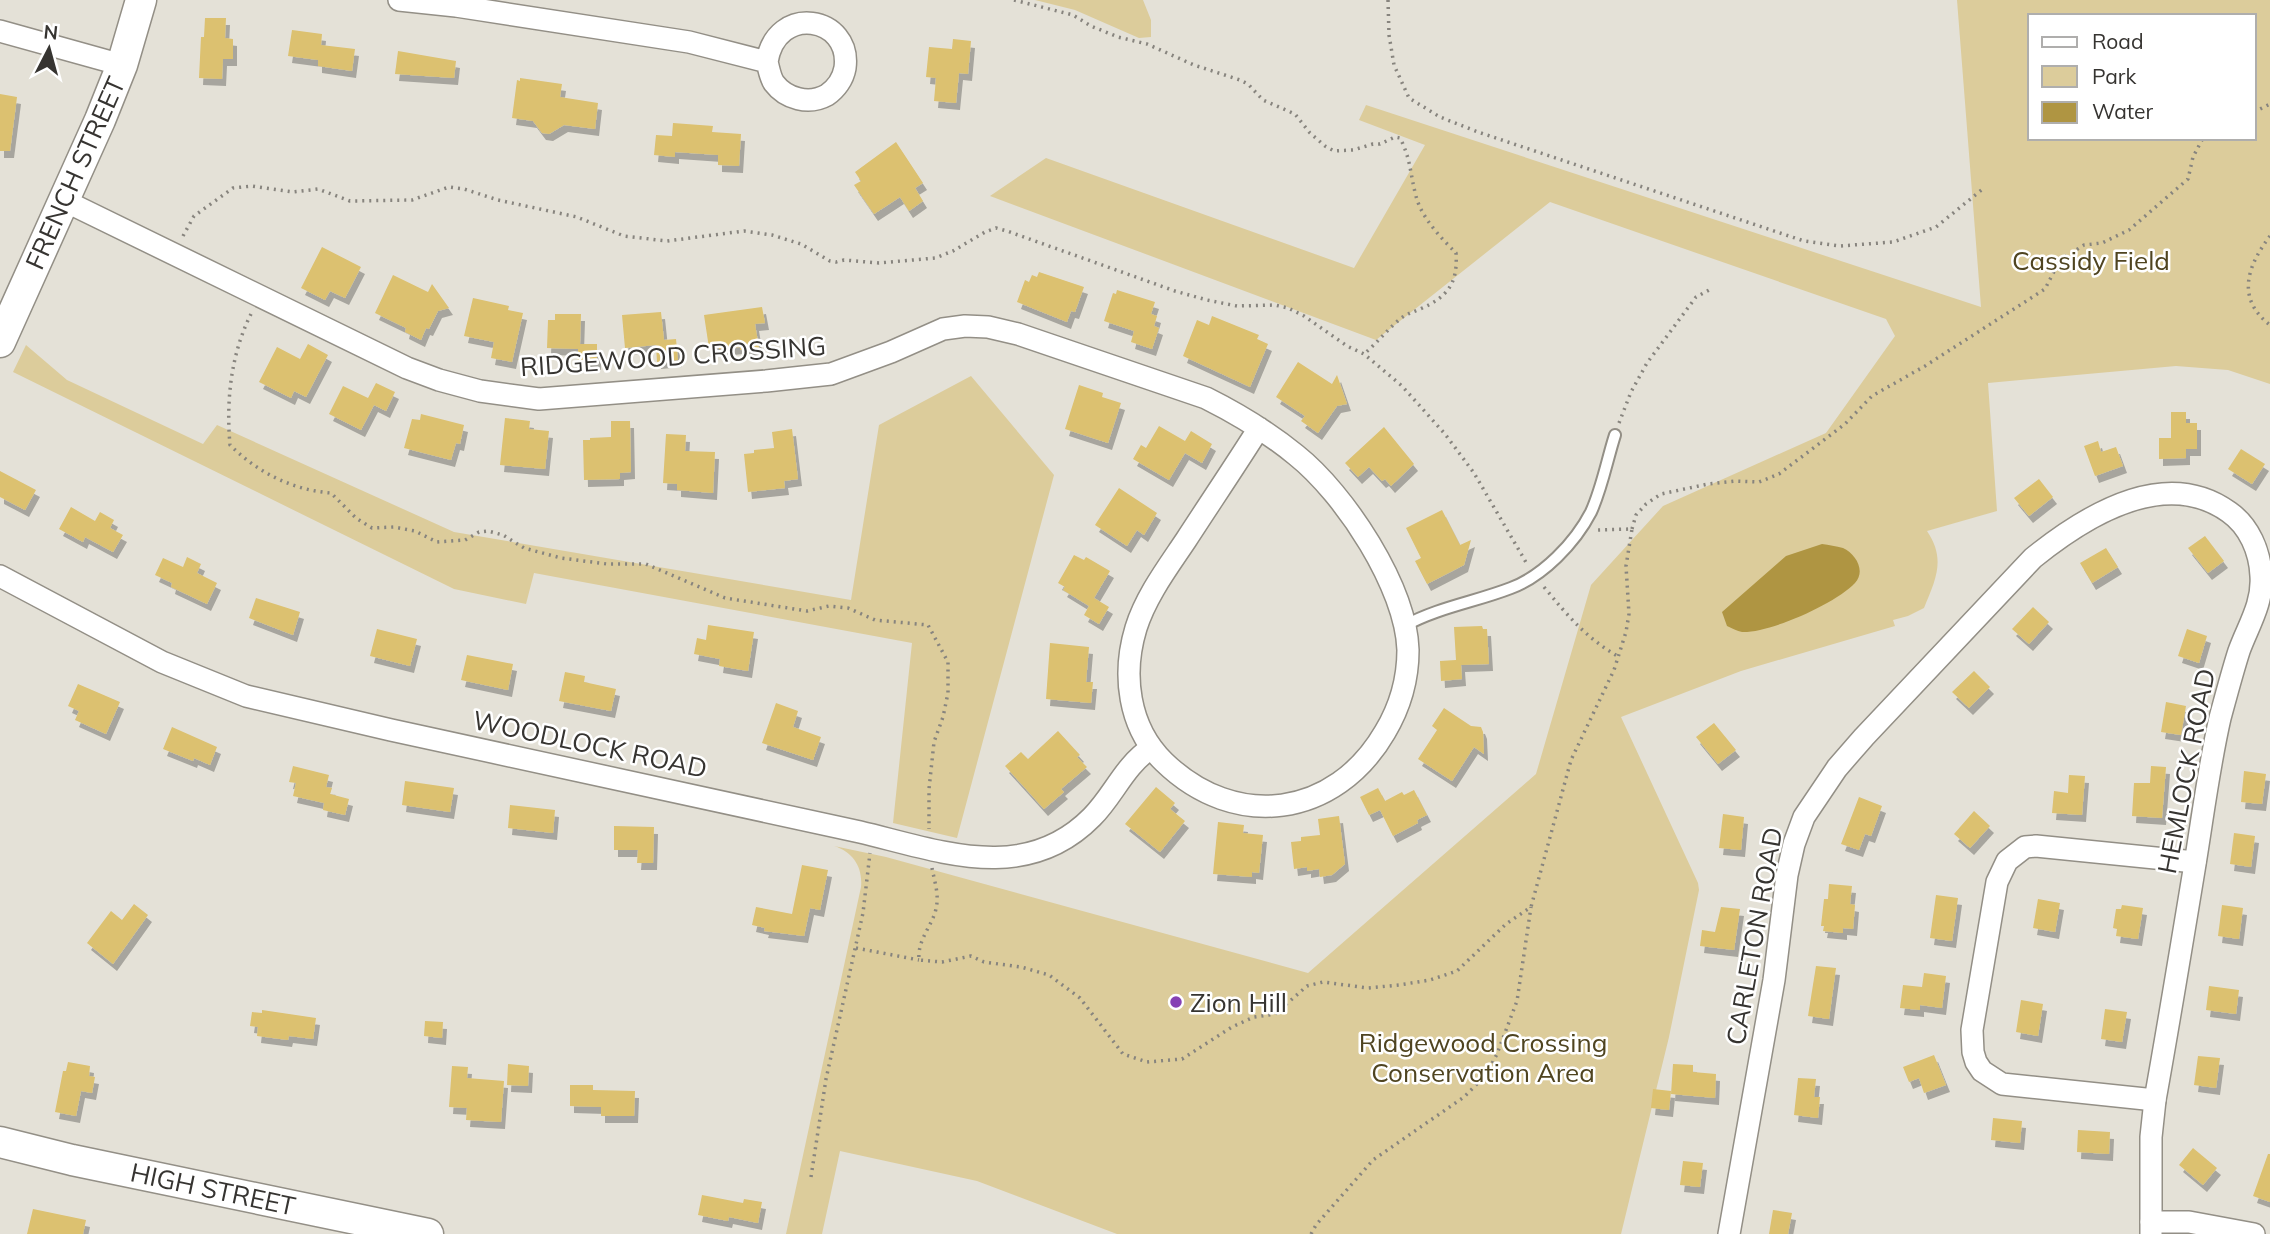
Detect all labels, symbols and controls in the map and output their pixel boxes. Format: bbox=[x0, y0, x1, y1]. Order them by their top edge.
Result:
north arrow bbox=[14, 14, 84, 84]
legend bbox=[2028, 14, 2256, 140]
text: N bbox=[42, 19, 59, 45]
text: Road bbox=[2092, 28, 2143, 54]
text: Park bbox=[2092, 63, 2136, 89]
street label: FRENCH STREET bbox=[18, 71, 132, 274]
text: Water bbox=[2092, 98, 2153, 124]
park label: Cassidy Field bbox=[2012, 244, 2170, 277]
street label: RIDGEWOOD CROSSING bbox=[519, 329, 827, 383]
street label: HEMLOCK ROAD bbox=[2150, 666, 2222, 876]
street label: WOODLOCK ROAD bbox=[470, 703, 710, 785]
street label: CARLETON ROAD bbox=[1719, 825, 1789, 1047]
place label: Zion Hill bbox=[1190, 986, 1287, 1019]
marker: Zion Hill bbox=[1168, 994, 1184, 1010]
park label: Ridgewood Crossing Conservation Area bbox=[1359, 1026, 1607, 1089]
street label: HIGH STREET bbox=[127, 1155, 299, 1223]

